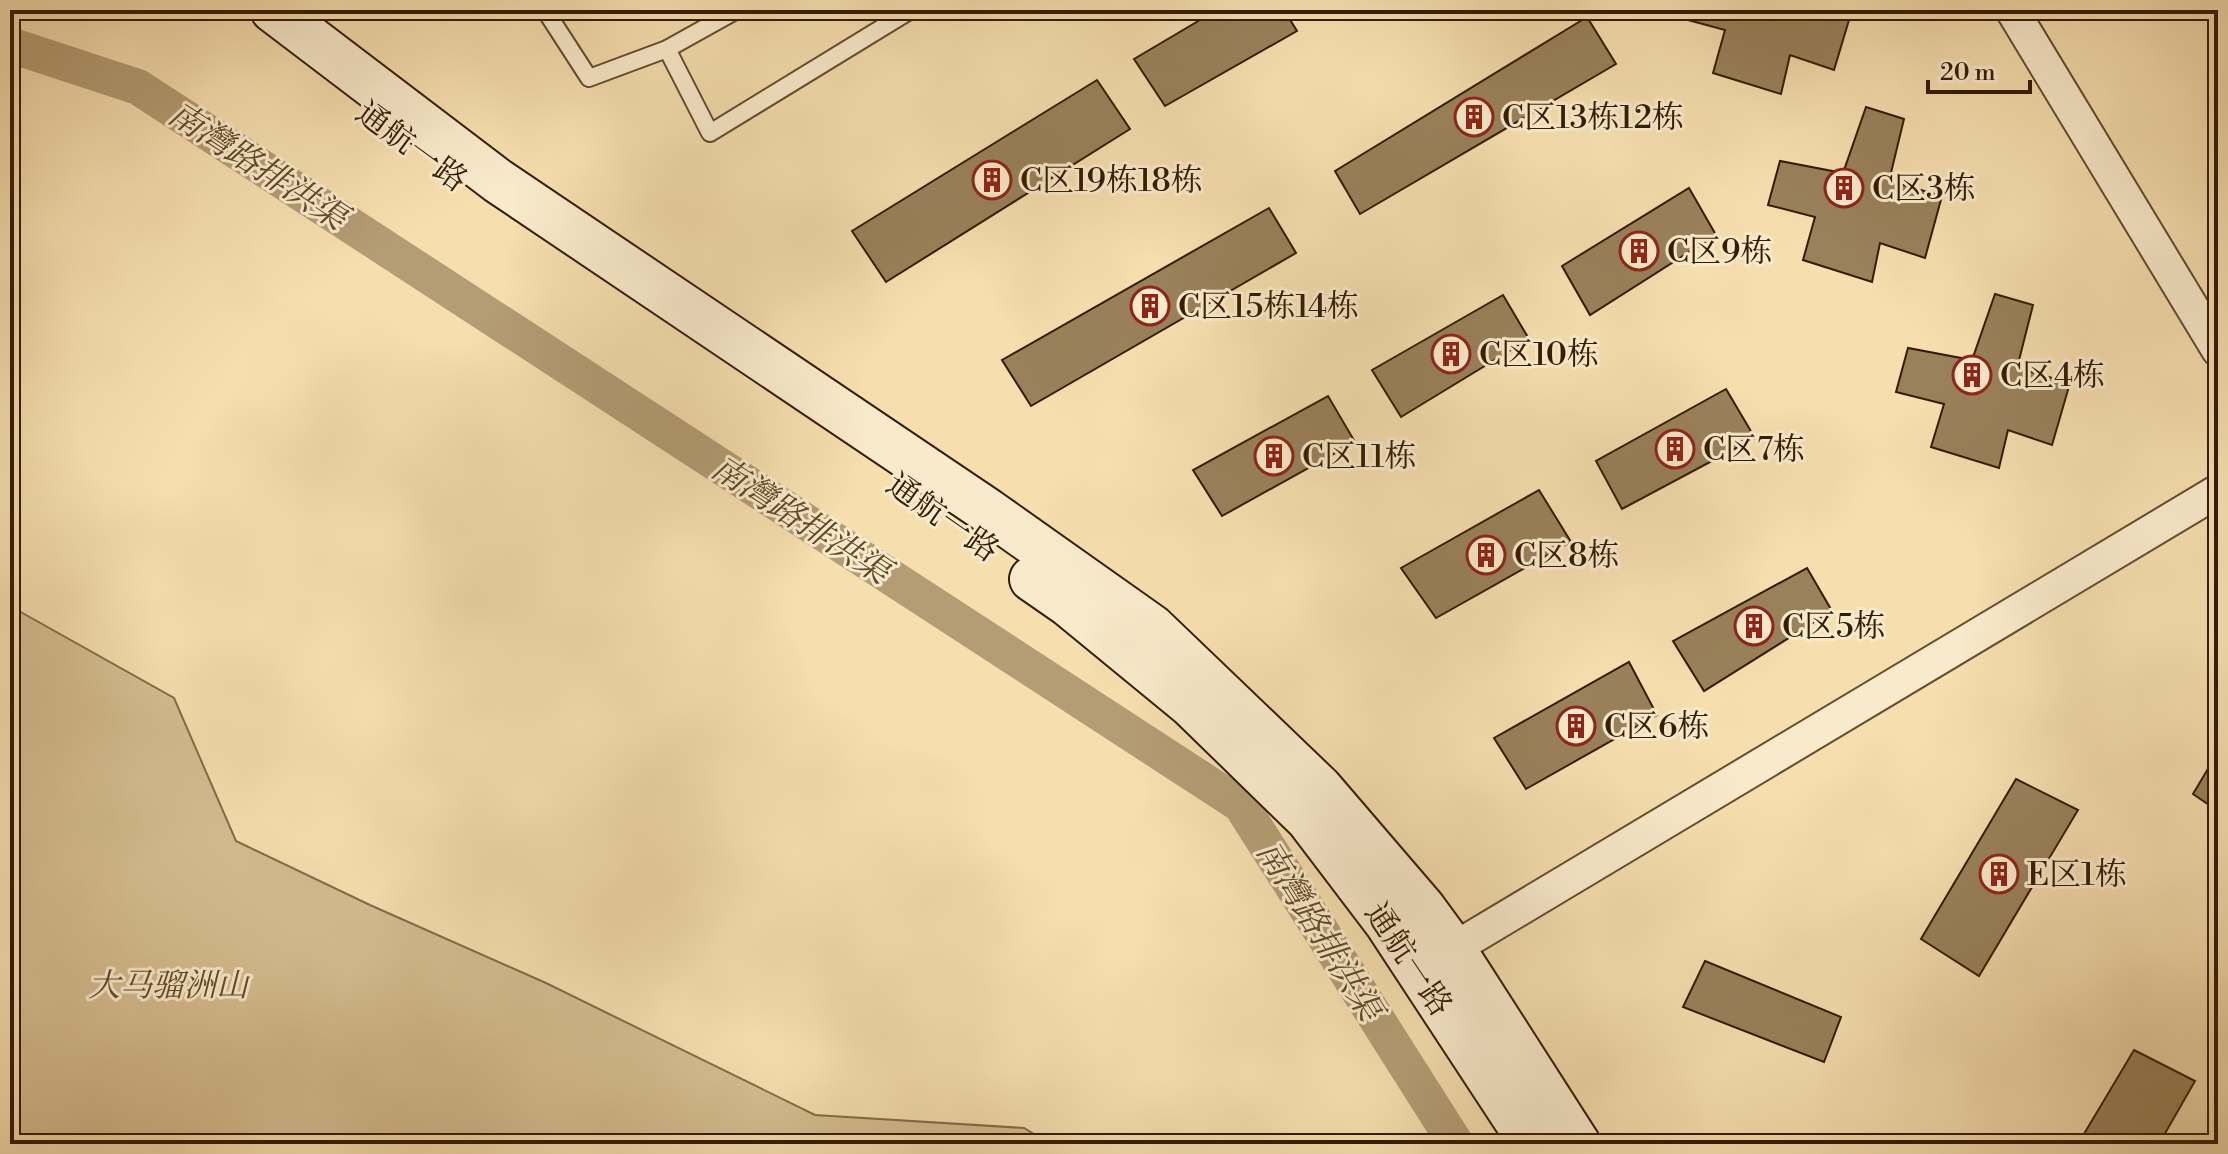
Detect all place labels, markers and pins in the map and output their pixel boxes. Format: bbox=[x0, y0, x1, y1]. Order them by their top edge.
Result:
building icon: C区13栋12栋 bbox=[1453, 96, 1495, 138]
place label: C区13栋12栋 bbox=[1502, 98, 1684, 138]
building icon: C区19栋18栋 bbox=[971, 159, 1013, 201]
place label: C区19栋18栋 bbox=[1020, 161, 1203, 201]
building icon: C区3栋 bbox=[1823, 167, 1865, 209]
place label: C区3栋 bbox=[1872, 169, 1976, 209]
building icon: C区9栋 bbox=[1618, 230, 1660, 272]
place label: C区9栋 bbox=[1667, 232, 1772, 272]
building icon: C区15栋14栋 bbox=[1129, 285, 1171, 327]
place label: C区15栋14栋 bbox=[1178, 287, 1359, 327]
building icon: C区10栋 bbox=[1430, 333, 1472, 375]
place label: C区10栋 bbox=[1479, 335, 1599, 375]
building icon: C区4栋 bbox=[1951, 354, 1993, 396]
place label: C区4栋 bbox=[2000, 356, 2105, 396]
building icon: C区7栋 bbox=[1654, 428, 1696, 470]
place label: C区7栋 bbox=[1703, 430, 1805, 470]
building icon: C区11栋 bbox=[1253, 435, 1295, 477]
place label: C区11栋 bbox=[1302, 437, 1417, 477]
building icon: C区8栋 bbox=[1465, 534, 1507, 576]
place label: C区8栋 bbox=[1514, 536, 1620, 576]
building icon: C区5栋 bbox=[1733, 605, 1775, 647]
place label: C区5栋 bbox=[1782, 607, 1886, 647]
building icon: C区6栋 bbox=[1555, 705, 1597, 747]
place label: C区6栋 bbox=[1604, 707, 1709, 747]
building icon: E区1栋 bbox=[1978, 853, 2020, 895]
place label: E区1栋 bbox=[2027, 855, 2127, 895]

